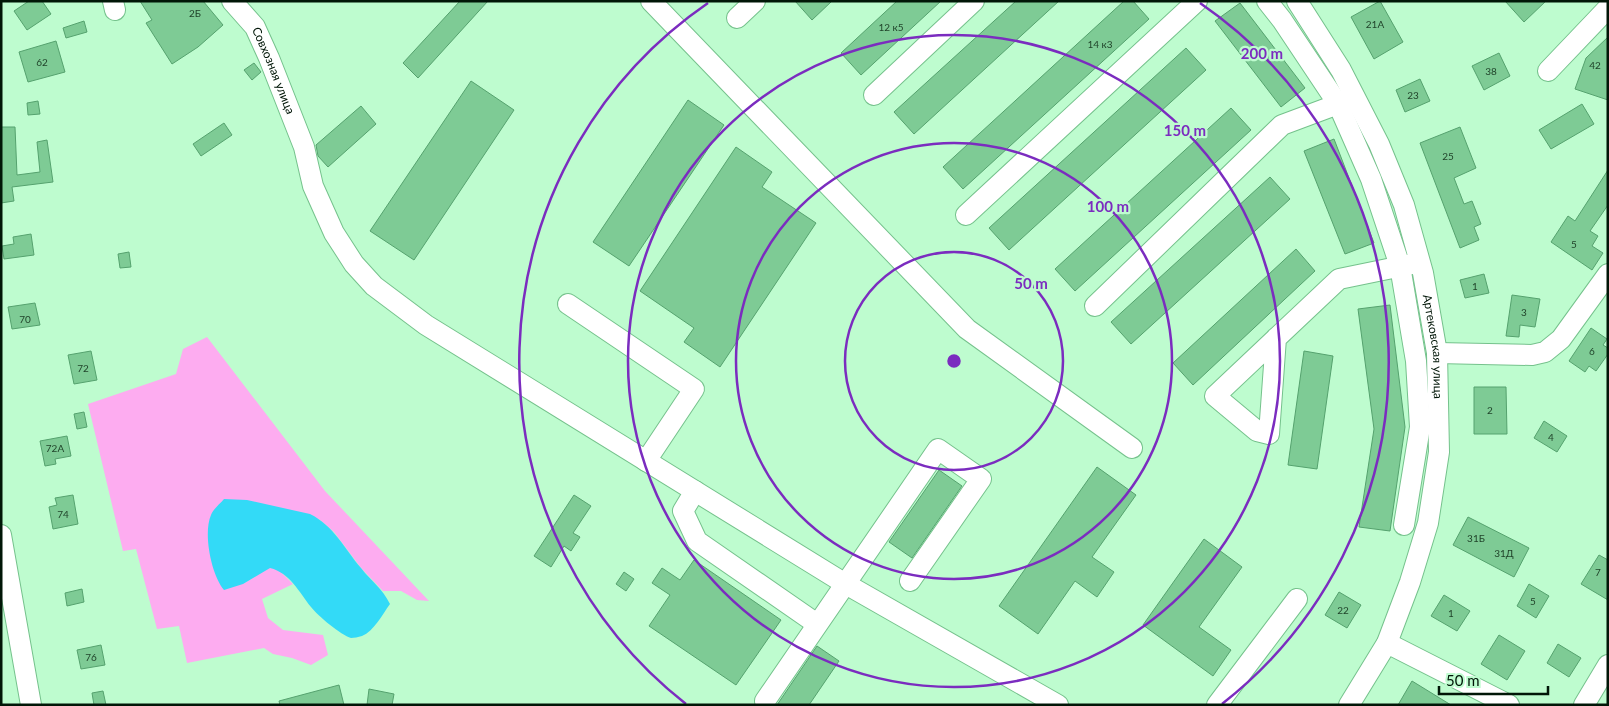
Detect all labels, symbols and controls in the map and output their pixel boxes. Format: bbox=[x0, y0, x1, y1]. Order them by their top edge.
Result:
house number: 2Б bbox=[189, 7, 201, 19]
house number: 21А bbox=[1366, 18, 1384, 30]
house number: 12 к5 bbox=[878, 21, 904, 33]
street label: Совхозная улица bbox=[249, 24, 298, 116]
house number: 14 к3 bbox=[1087, 38, 1113, 50]
text: 200 m bbox=[1241, 44, 1283, 62]
house number: 62 bbox=[36, 56, 48, 68]
house number: 42 bbox=[1589, 59, 1601, 71]
house number: 38 bbox=[1485, 65, 1497, 77]
house number: 23 bbox=[1407, 89, 1419, 101]
text: 150 m bbox=[1164, 121, 1206, 139]
house number: 25 bbox=[1442, 150, 1454, 162]
text: 100 m bbox=[1087, 197, 1129, 215]
house number: 5 bbox=[1571, 238, 1577, 250]
text: 50 m bbox=[1014, 274, 1048, 292]
house number: 1 bbox=[1472, 280, 1478, 292]
street label: Артековская улица bbox=[1420, 293, 1446, 399]
house number: 3 bbox=[1521, 306, 1527, 318]
house number: 70 bbox=[19, 313, 31, 325]
house number: 6 bbox=[1589, 345, 1595, 357]
centre of rings bbox=[945, 352, 963, 370]
house number: 72 bbox=[77, 362, 89, 374]
house number: 2 bbox=[1487, 404, 1493, 416]
house number: 4 bbox=[1548, 431, 1554, 443]
house number: 72А bbox=[46, 442, 64, 454]
house number: 74 bbox=[57, 508, 69, 520]
house number: 31Б bbox=[1467, 532, 1485, 544]
house number: 31Д bbox=[1494, 547, 1514, 559]
house number: 7 bbox=[1595, 566, 1601, 578]
house number: 5 bbox=[1530, 595, 1536, 607]
house number: 22 bbox=[1337, 604, 1349, 616]
house number: 1 bbox=[1448, 607, 1454, 619]
house number: 76 bbox=[85, 651, 97, 663]
scale bar bbox=[1439, 664, 1548, 696]
text: 50 m bbox=[1446, 671, 1480, 689]

